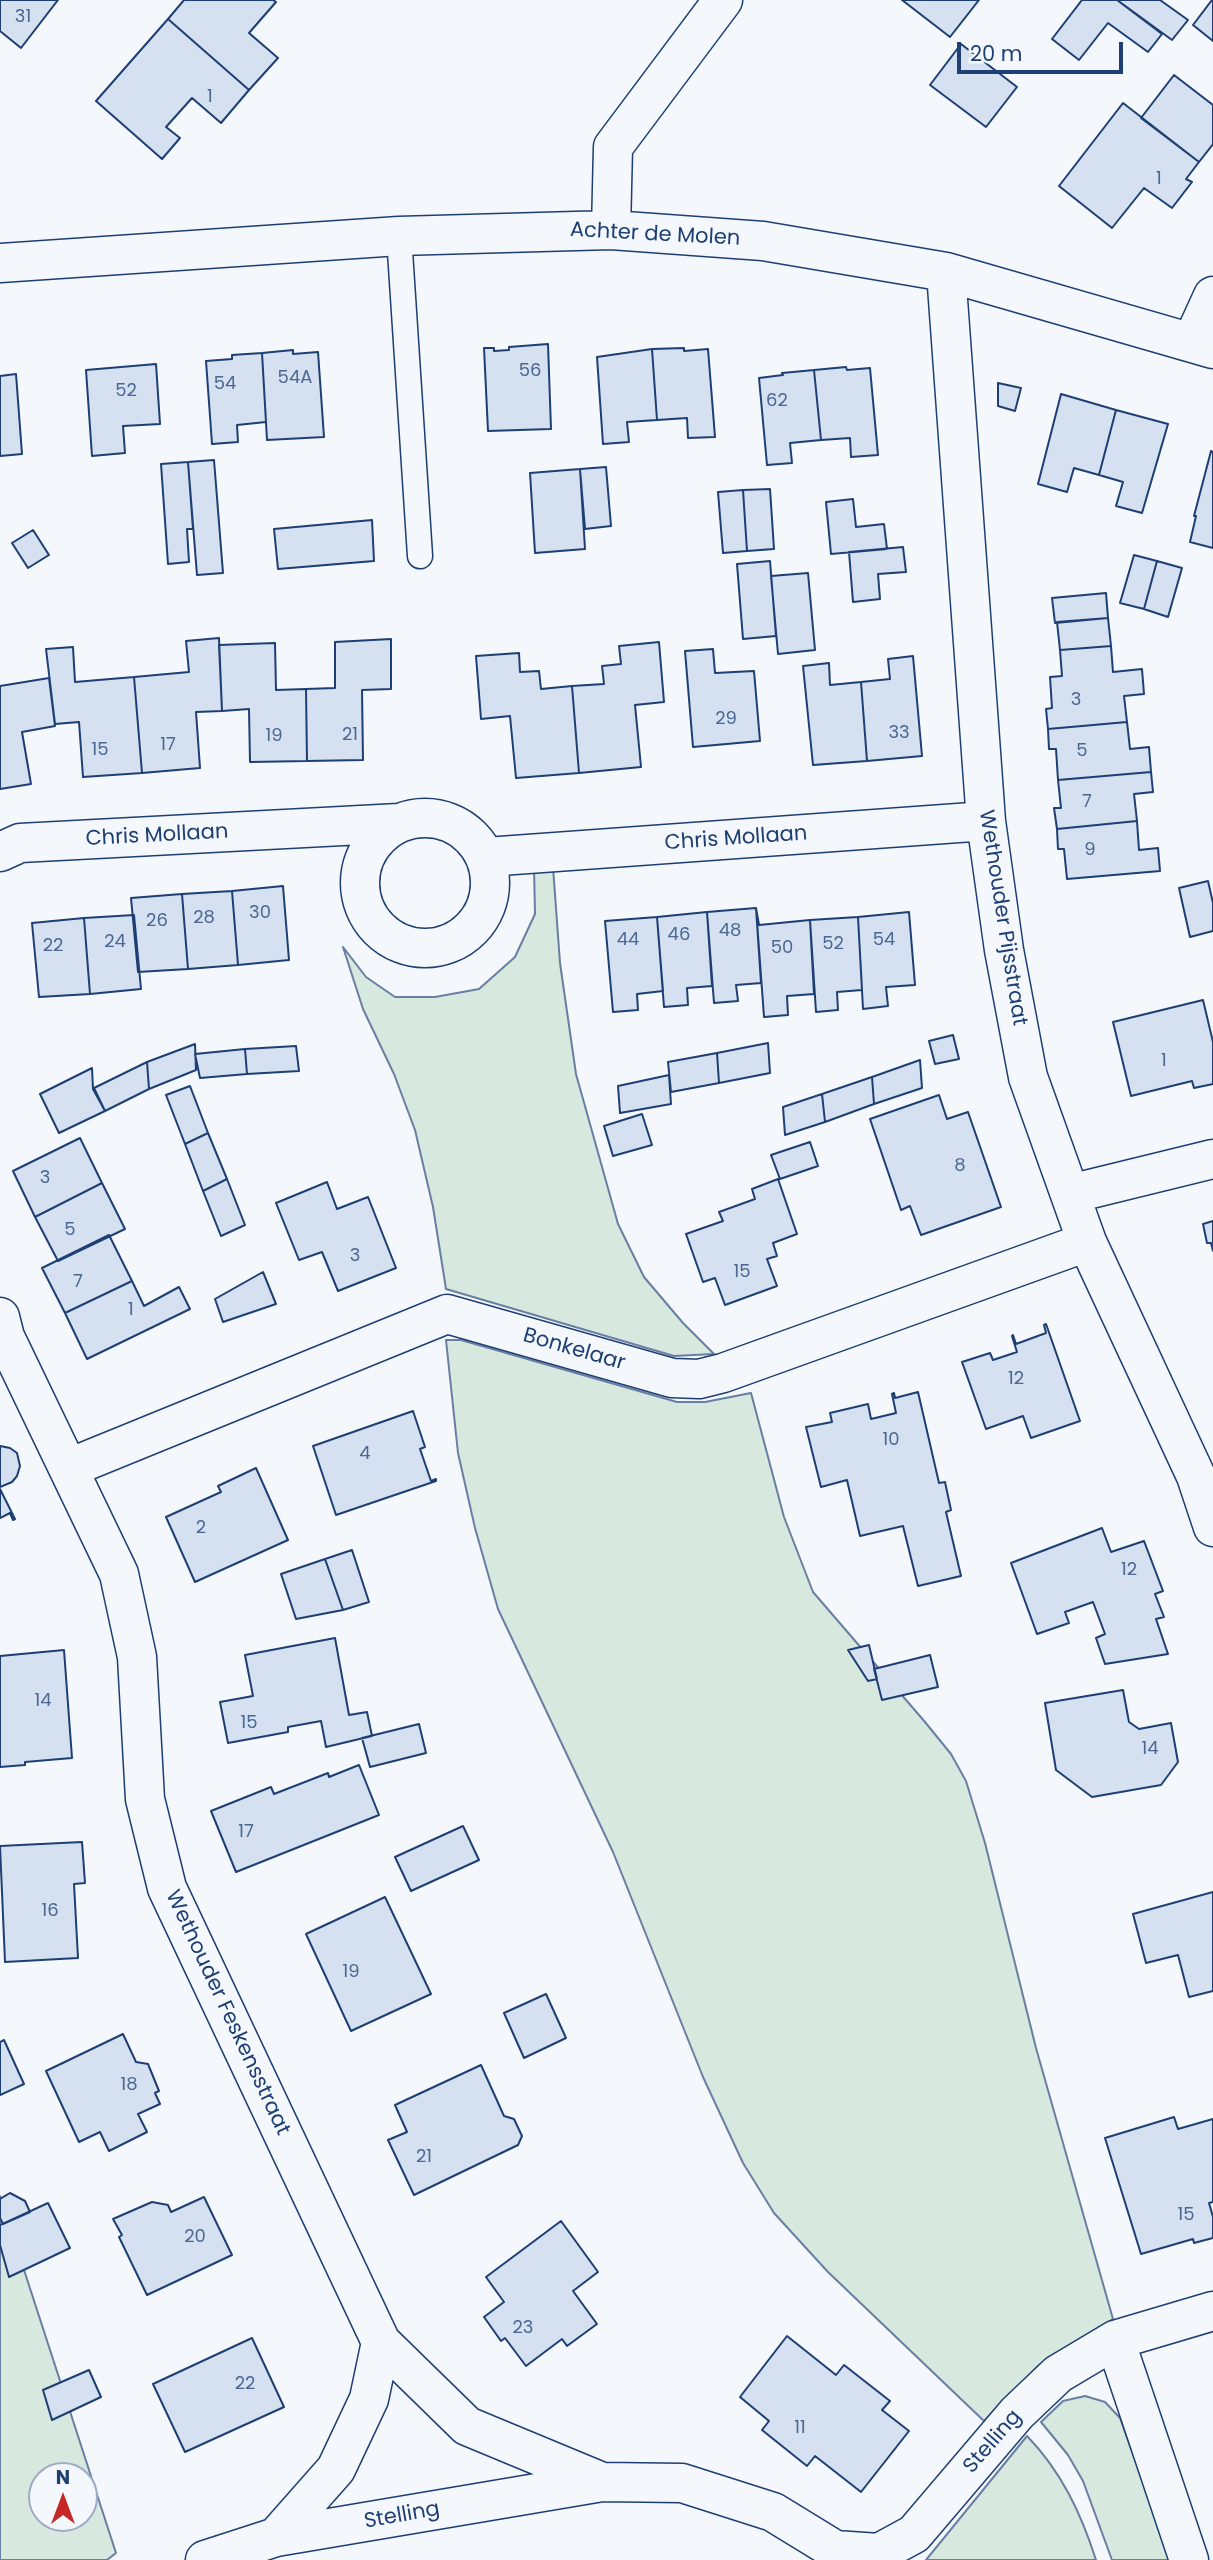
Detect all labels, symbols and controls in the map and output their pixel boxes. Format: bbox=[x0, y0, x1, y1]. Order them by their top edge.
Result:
house number: 31 bbox=[15, 6, 31, 28]
scale bar bbox=[961, 28, 1127, 72]
text: 20 m bbox=[970, 39, 1023, 68]
house number: 1 bbox=[207, 86, 213, 108]
house number: 1 bbox=[1156, 168, 1162, 190]
street label: Achter de Molen bbox=[569, 218, 741, 252]
house number: 56 bbox=[519, 360, 541, 382]
house number: 54A bbox=[278, 367, 312, 389]
house number: 54 bbox=[214, 373, 236, 395]
house number: 52 bbox=[115, 380, 137, 402]
house number: 62 bbox=[766, 390, 788, 412]
house number: 3 bbox=[1071, 689, 1081, 711]
house number: 29 bbox=[715, 708, 737, 730]
house number: 33 bbox=[888, 722, 910, 744]
house number: 21 bbox=[342, 724, 358, 746]
house number: 19 bbox=[265, 725, 283, 747]
house number: 17 bbox=[160, 734, 176, 756]
house number: 15 bbox=[91, 739, 109, 761]
house number: 5 bbox=[1076, 740, 1088, 762]
house number: 7 bbox=[1082, 791, 1092, 813]
street label: Wethouder Pijsstraat bbox=[972, 808, 1032, 1028]
street label: Chris Mollaan bbox=[85, 820, 229, 852]
street label: Chris Mollaan bbox=[664, 821, 808, 857]
house number: 9 bbox=[1084, 839, 1096, 861]
house number: 30 bbox=[249, 902, 271, 924]
house number: 28 bbox=[193, 907, 215, 929]
house number: 26 bbox=[146, 910, 168, 932]
house number: 48 bbox=[719, 920, 741, 942]
house number: 46 bbox=[668, 924, 690, 946]
house number: 44 bbox=[617, 929, 639, 951]
house number: 54 bbox=[873, 929, 895, 951]
house number: 24 bbox=[104, 931, 126, 953]
house number: 52 bbox=[822, 933, 844, 955]
house number: 22 bbox=[43, 935, 63, 957]
house number: 50 bbox=[771, 937, 793, 959]
house number: 1 bbox=[1161, 1050, 1167, 1072]
house number: 8 bbox=[954, 1155, 966, 1177]
house number: 3 bbox=[40, 1167, 50, 1189]
house number: 5 bbox=[64, 1219, 76, 1241]
house number: 3 bbox=[350, 1245, 360, 1267]
house number: 15 bbox=[733, 1261, 751, 1283]
house number: 7 bbox=[73, 1271, 83, 1293]
house number: 1 bbox=[128, 1299, 134, 1321]
street label: Bonkelaar bbox=[520, 1323, 628, 1377]
house number: 12 bbox=[1008, 1368, 1024, 1390]
house number: 10 bbox=[882, 1429, 900, 1451]
house number: 4 bbox=[359, 1443, 371, 1465]
house number: 2 bbox=[196, 1517, 206, 1539]
house number: 12 bbox=[1121, 1559, 1137, 1581]
house number: 14 bbox=[34, 1690, 52, 1712]
house number: 15 bbox=[240, 1712, 258, 1734]
house number: 14 bbox=[1141, 1738, 1159, 1760]
house number: 17 bbox=[238, 1821, 254, 1843]
street label: Wethouder Feskensstraat bbox=[159, 1886, 295, 2140]
house number: 16 bbox=[41, 1900, 59, 1922]
house number: 19 bbox=[342, 1961, 360, 1983]
house number: 18 bbox=[120, 2074, 138, 2096]
house number: 21 bbox=[416, 2146, 432, 2168]
house number: 15 bbox=[1177, 2204, 1195, 2226]
house number: 20 bbox=[184, 2226, 206, 2248]
house number: 23 bbox=[513, 2317, 533, 2339]
house number: 22 bbox=[235, 2373, 255, 2395]
street label: Stelling bbox=[959, 2405, 1027, 2479]
house number: 11 bbox=[794, 2417, 806, 2439]
north arrow bbox=[28, 2462, 98, 2532]
text: N bbox=[56, 2464, 70, 2491]
street label: Stelling bbox=[362, 2497, 442, 2535]

